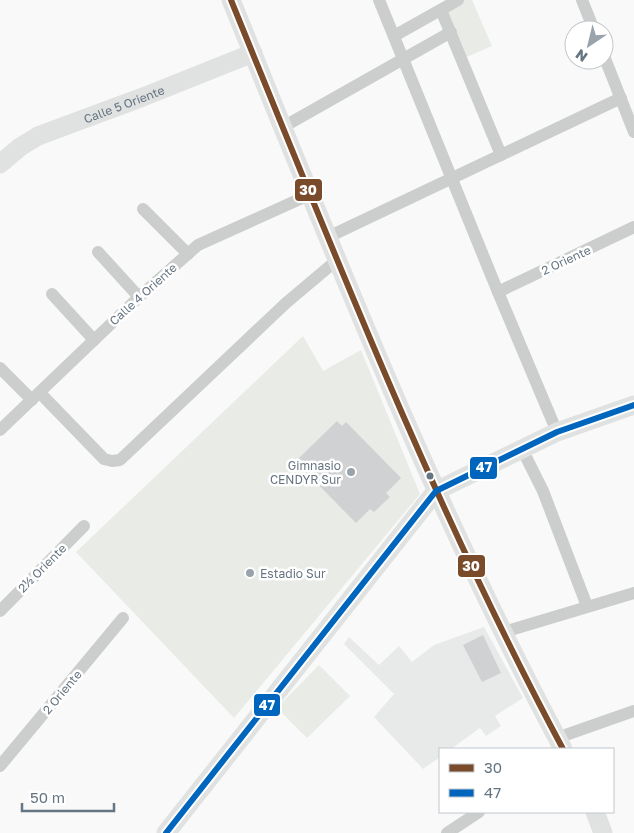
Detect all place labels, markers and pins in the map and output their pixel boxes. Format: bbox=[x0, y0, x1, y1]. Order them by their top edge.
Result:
place label: Gimnasio CENDYR Sur bbox=[270, 458, 341, 487]
marker: Gimnasio CENDYR Sur bbox=[345, 466, 357, 478]
unlabelled marker bbox=[425, 471, 435, 481]
place label: Estadio Sur bbox=[260, 566, 326, 581]
marker: Estadio Sur bbox=[244, 567, 256, 579]

